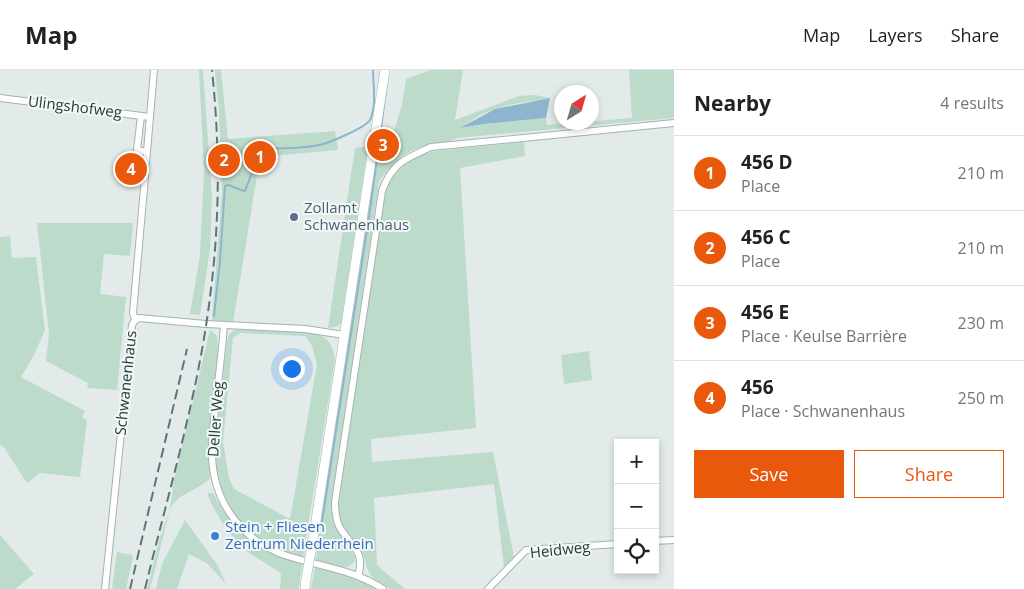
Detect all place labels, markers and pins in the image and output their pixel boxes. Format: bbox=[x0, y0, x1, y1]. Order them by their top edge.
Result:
pin: 3 bbox=[367, 126, 399, 164]
pin: 1 bbox=[244, 138, 276, 176]
pin: 2 bbox=[208, 141, 240, 179]
pin: 4 bbox=[115, 150, 147, 188]
place label: Zollamt Schwanenhaus bbox=[304, 197, 409, 234]
marker: Zollamt Schwanenhaus bbox=[288, 211, 300, 223]
place label: Stein + Fliesen Zentrum Niederrhein bbox=[225, 516, 374, 553]
marker: Stein + Fliesen Zentrum Niederrhein bbox=[209, 530, 221, 542]

